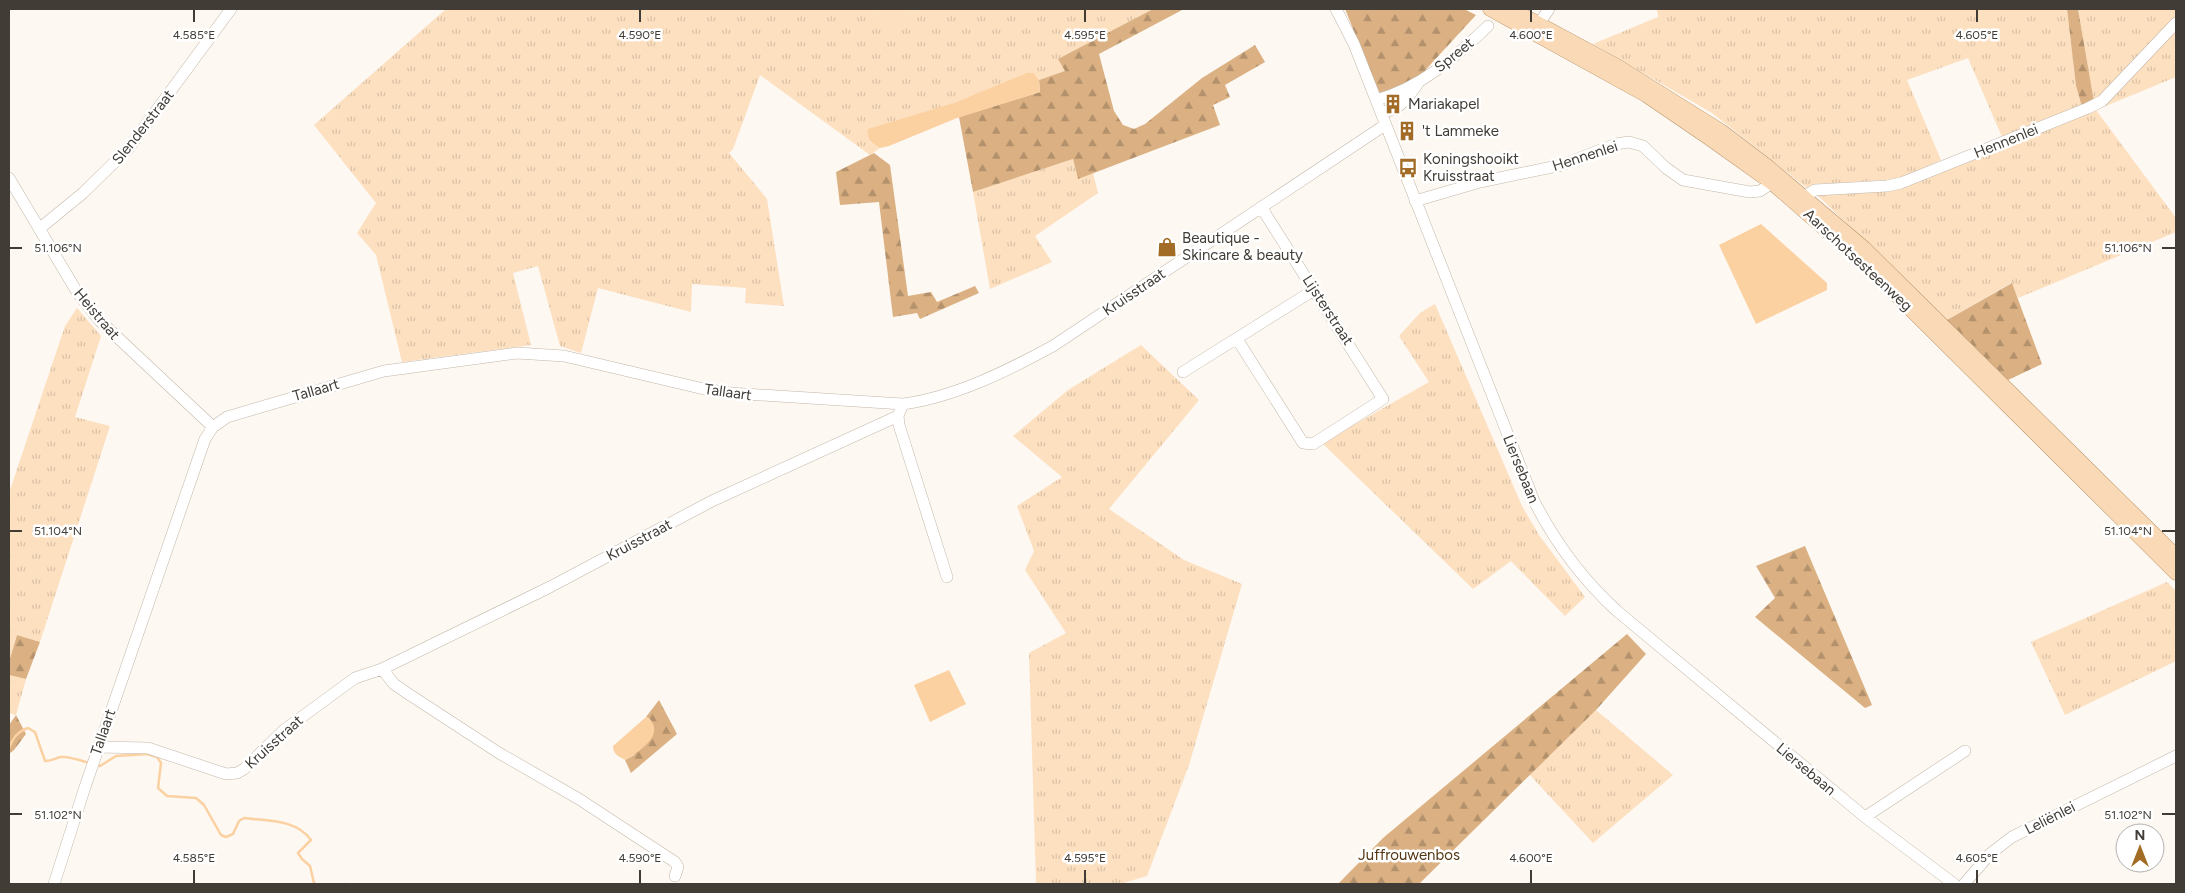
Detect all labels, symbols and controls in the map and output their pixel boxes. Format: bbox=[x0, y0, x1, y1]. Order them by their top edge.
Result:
text: 4.585°E bbox=[173, 28, 215, 42]
text: 4.590°E bbox=[619, 28, 661, 42]
text: 4.595°E bbox=[1064, 28, 1106, 42]
text: 4.600°E bbox=[1509, 28, 1553, 42]
text: 4.605°E bbox=[1956, 28, 1998, 42]
street label: Spreet bbox=[1431, 34, 1477, 76]
street label: Slenderstraat bbox=[108, 86, 178, 168]
building icon: Mariakapel bbox=[1382, 93, 1404, 115]
place label: Mariakapel bbox=[1408, 95, 1480, 113]
building icon: 't Lammeke bbox=[1396, 120, 1418, 142]
street label: Hennenlei bbox=[1971, 120, 2041, 162]
place label: 't Lammeke bbox=[1422, 122, 1499, 140]
street label: Hennenlei bbox=[1550, 137, 1620, 175]
place label: Koningshooikt Kruisstraat bbox=[1423, 150, 1519, 185]
bus stop icon: Koningshooikt Kruisstraat bbox=[1397, 157, 1419, 179]
street label: Aarschotsesteenweg bbox=[1800, 205, 1916, 315]
place label: Beautique - Skincare & beauty bbox=[1182, 229, 1303, 264]
shop icon: Beautique - Skincare & beauty bbox=[1156, 236, 1178, 258]
text: 51.106°N bbox=[34, 241, 82, 255]
text: 51.106°N bbox=[2104, 241, 2152, 255]
street label: Kruisstraat bbox=[1099, 264, 1169, 320]
street label: Lijsterstraat bbox=[1299, 272, 1357, 349]
street label: Heistraat bbox=[70, 285, 124, 344]
street label: Tallaart bbox=[291, 375, 342, 405]
street label: Tallaart bbox=[703, 380, 753, 404]
street label: Liersebaan bbox=[1499, 432, 1543, 506]
street label: Kruisstraat bbox=[603, 515, 675, 565]
text: 51.104°N bbox=[34, 524, 82, 538]
text: 51.104°N bbox=[2104, 524, 2152, 538]
street label: Tallaart bbox=[87, 706, 119, 757]
street label: Kruisstraat bbox=[241, 711, 307, 773]
street label: Liersebaan bbox=[1773, 739, 1839, 799]
street label: Leliënlei bbox=[2022, 798, 2078, 838]
text: 51.102°N bbox=[34, 808, 82, 822]
text: 51.102°N bbox=[2104, 808, 2152, 822]
north arrow bbox=[2115, 823, 2165, 873]
text: N bbox=[2135, 827, 2145, 844]
park label: Juffrouwenbos bbox=[1358, 846, 1460, 864]
text: 4.585°E bbox=[173, 851, 215, 865]
text: 4.590°E bbox=[619, 851, 661, 865]
text: 4.595°E bbox=[1064, 851, 1106, 865]
text: 4.600°E bbox=[1509, 851, 1553, 865]
text: 4.605°E bbox=[1956, 851, 1998, 865]

